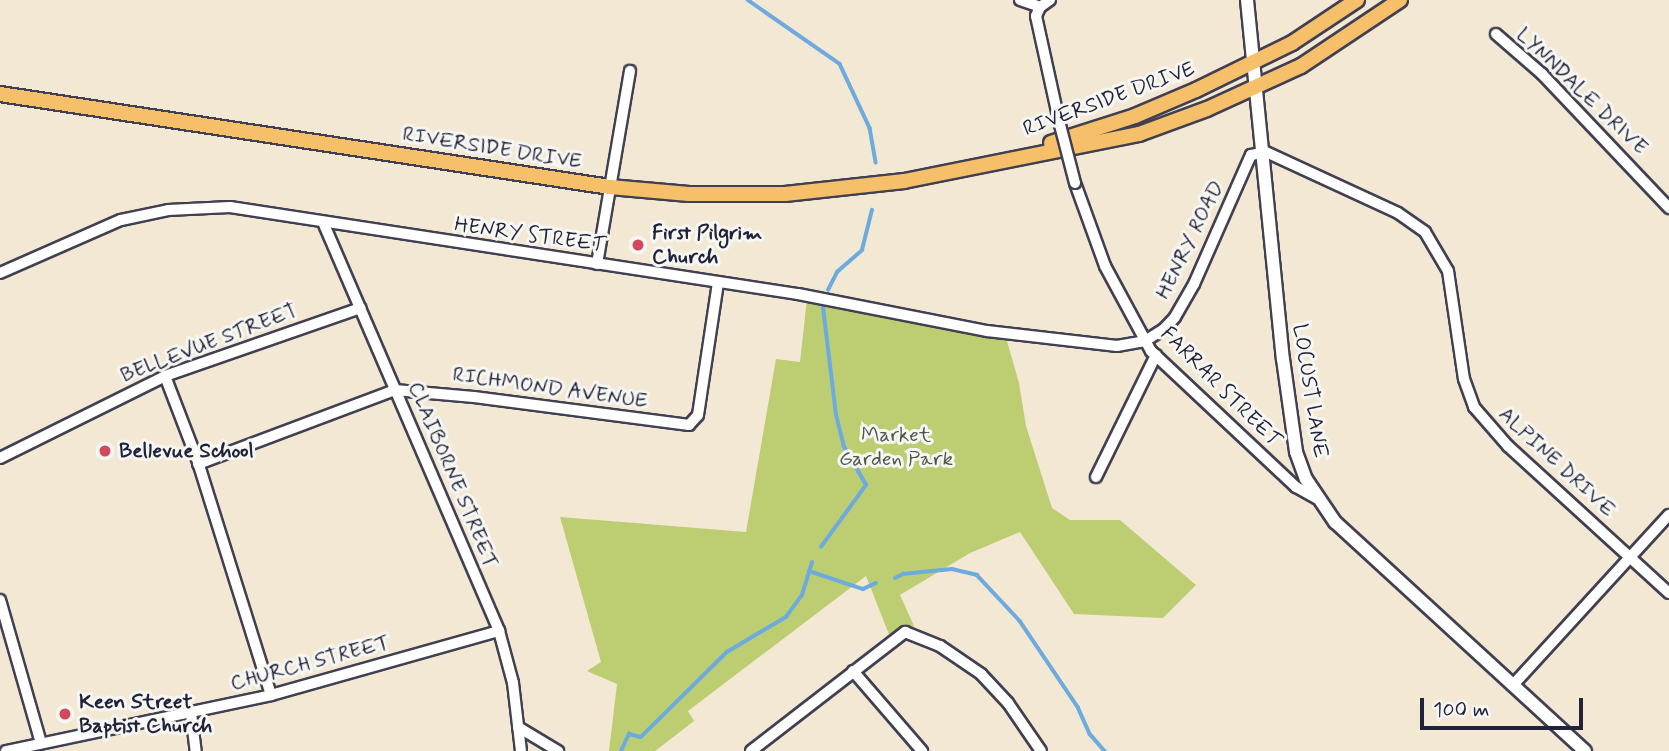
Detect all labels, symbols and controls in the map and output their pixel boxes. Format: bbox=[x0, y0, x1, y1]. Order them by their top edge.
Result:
street label: LYNNDALE DRIVE bbox=[1508, 19, 1656, 163]
street label: RIVERSIDE DRIVE bbox=[1018, 56, 1200, 142]
street label: RIVERSIDE DRIVE bbox=[399, 121, 585, 175]
street label: HENRY ROAD bbox=[1151, 177, 1229, 303]
street label: HENRY STREET bbox=[452, 212, 608, 258]
place label: First Pilgrim Church bbox=[652, 220, 762, 270]
marker: First Pilgrim Church bbox=[630, 237, 646, 253]
street label: BELLEVUE STREET bbox=[117, 298, 301, 388]
street label: FARRAR STREET bbox=[1155, 321, 1287, 453]
street label: LOCUST LANE bbox=[1287, 321, 1333, 461]
street label: RICHMOND AVENUE bbox=[450, 362, 650, 414]
street label: CLAIBORNE STREET bbox=[402, 377, 504, 573]
street label: ALPINE DRIVE bbox=[1493, 402, 1621, 522]
park label: Market Garden Park bbox=[841, 422, 951, 472]
place label: Bellevue School bbox=[119, 438, 254, 464]
marker: Bellevue School bbox=[97, 443, 113, 459]
street label: CHURCH STREET bbox=[227, 629, 393, 697]
scale bar bbox=[1424, 684, 1587, 728]
place label: Keen Street Baptist Church bbox=[79, 689, 212, 739]
text: 100 m bbox=[1433, 696, 1489, 724]
marker: Keen Street Baptist Church bbox=[57, 706, 73, 722]

